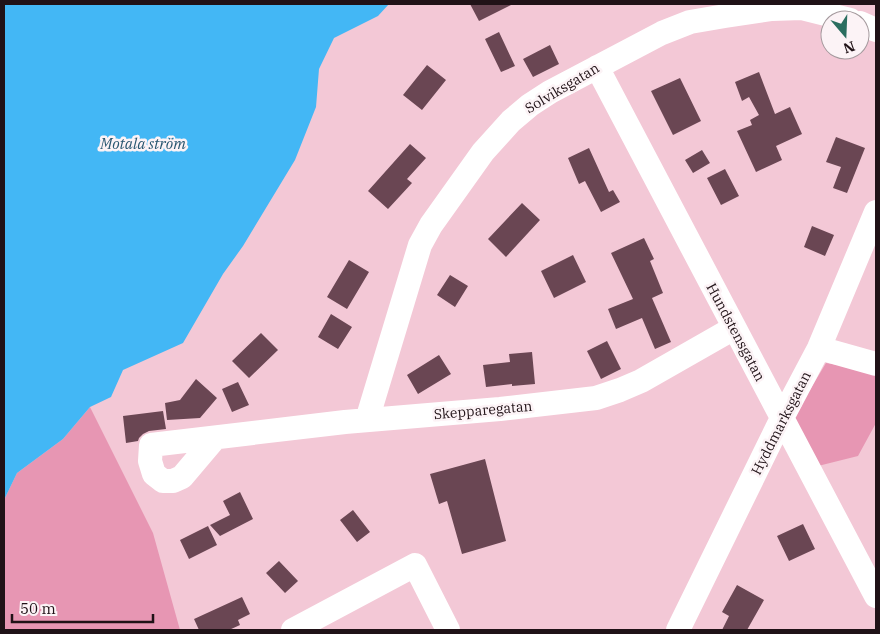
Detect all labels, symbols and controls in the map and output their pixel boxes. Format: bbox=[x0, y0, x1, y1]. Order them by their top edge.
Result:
north arrow bbox=[820, 10, 870, 60]
text: N bbox=[841, 37, 857, 58]
street label: Solviksgatan bbox=[521, 59, 603, 117]
water label: Motala ström bbox=[99, 134, 186, 153]
street label: Hundstensgatan bbox=[703, 280, 769, 384]
street label: Hyddmarksgatan bbox=[747, 368, 815, 478]
street label: Skepparegatan bbox=[433, 397, 533, 423]
scale bar bbox=[12, 592, 154, 624]
text: 50 m bbox=[20, 599, 56, 618]

